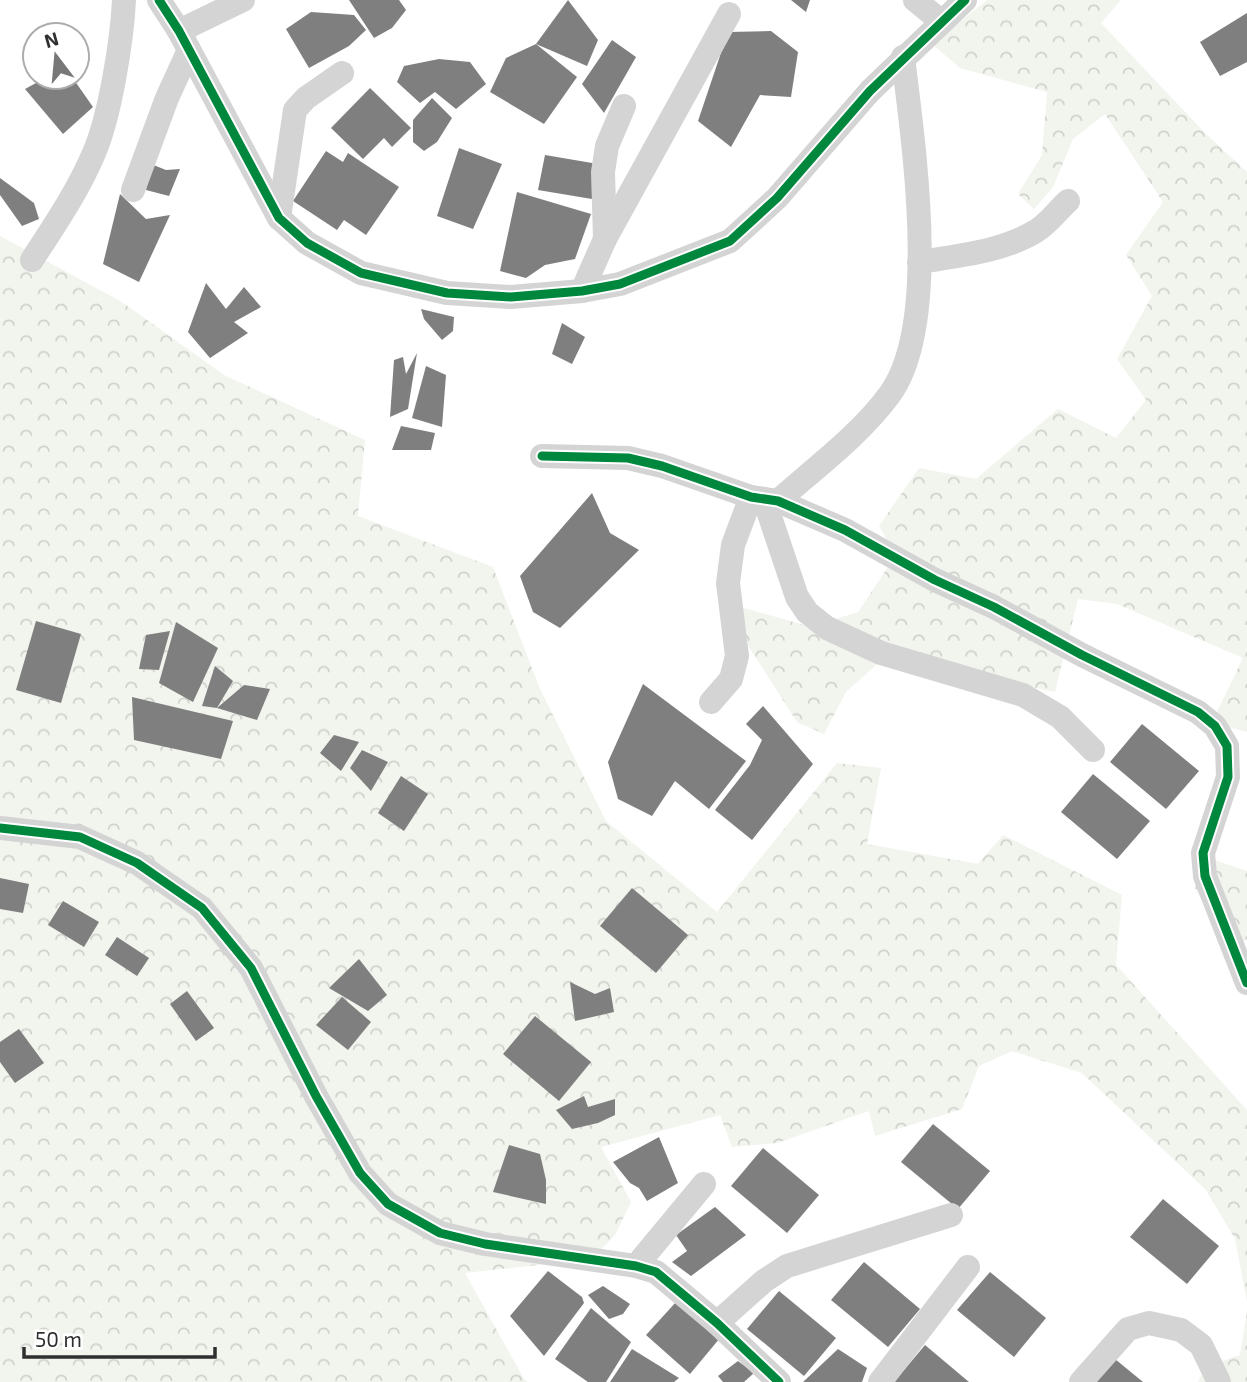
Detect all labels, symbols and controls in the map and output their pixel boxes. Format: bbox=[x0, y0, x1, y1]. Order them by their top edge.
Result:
north arrow bbox=[21, 21, 91, 91]
text: N bbox=[41, 26, 61, 52]
scale bar bbox=[24, 1316, 215, 1360]
text: 50 m bbox=[35, 1326, 82, 1351]

